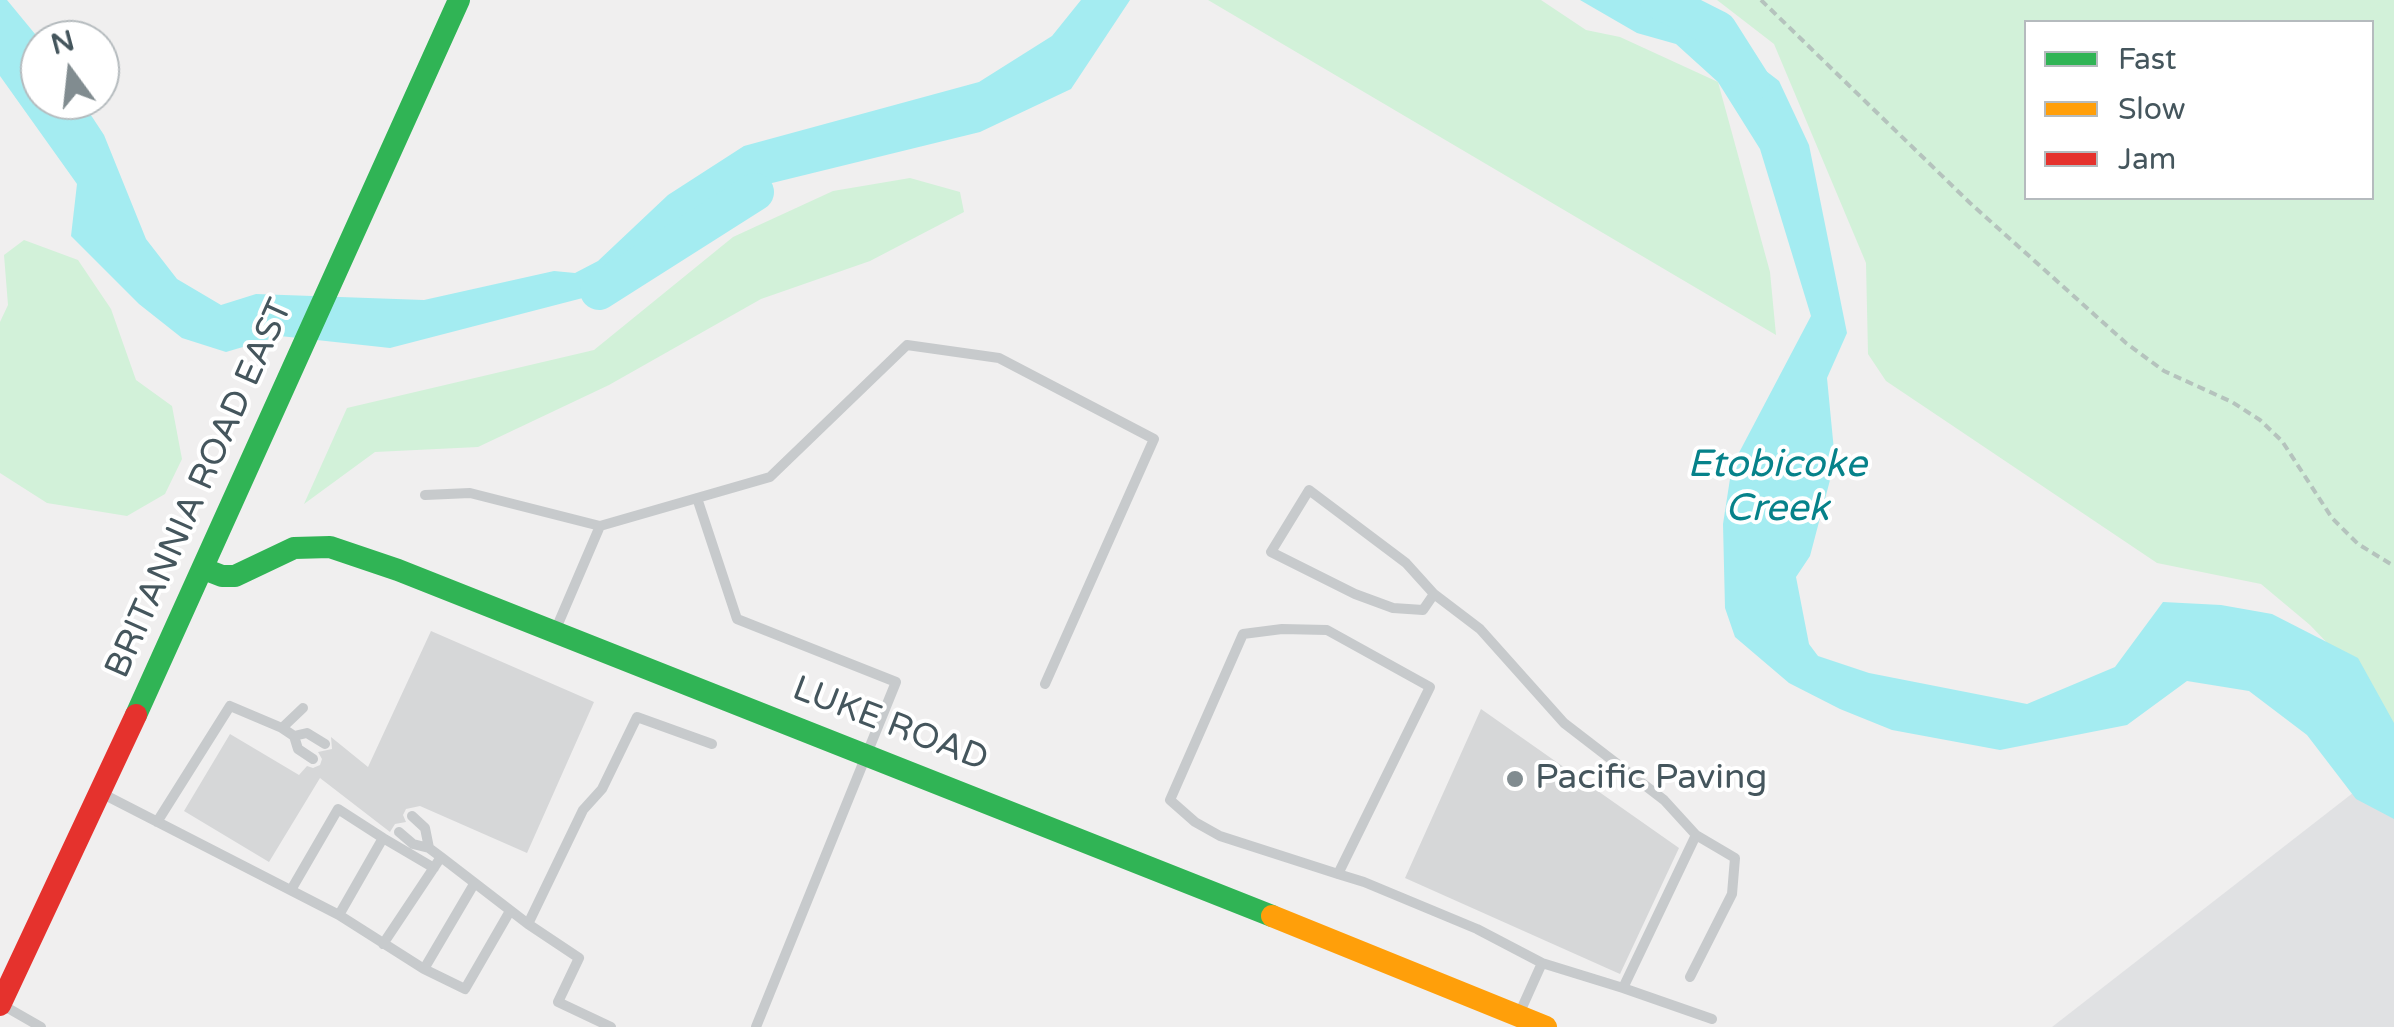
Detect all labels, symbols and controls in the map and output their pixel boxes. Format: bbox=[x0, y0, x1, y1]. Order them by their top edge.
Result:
north arrow bbox=[20, 20, 120, 120]
legend bbox=[2024, 20, 2374, 200]
text: N bbox=[47, 24, 78, 62]
text: Fast bbox=[2118, 41, 2177, 78]
text: Slow bbox=[2118, 91, 2186, 128]
text: Jam bbox=[2118, 141, 2176, 178]
street label: BRITANNIA ROAD EAST bbox=[97, 293, 303, 685]
water label: Etobicoke Creek bbox=[1687, 443, 1867, 532]
street label: LUKE ROAD bbox=[786, 668, 994, 782]
place label: Pacific Paving bbox=[1535, 758, 1767, 800]
marker: Pacific Paving bbox=[1504, 768, 1526, 790]

